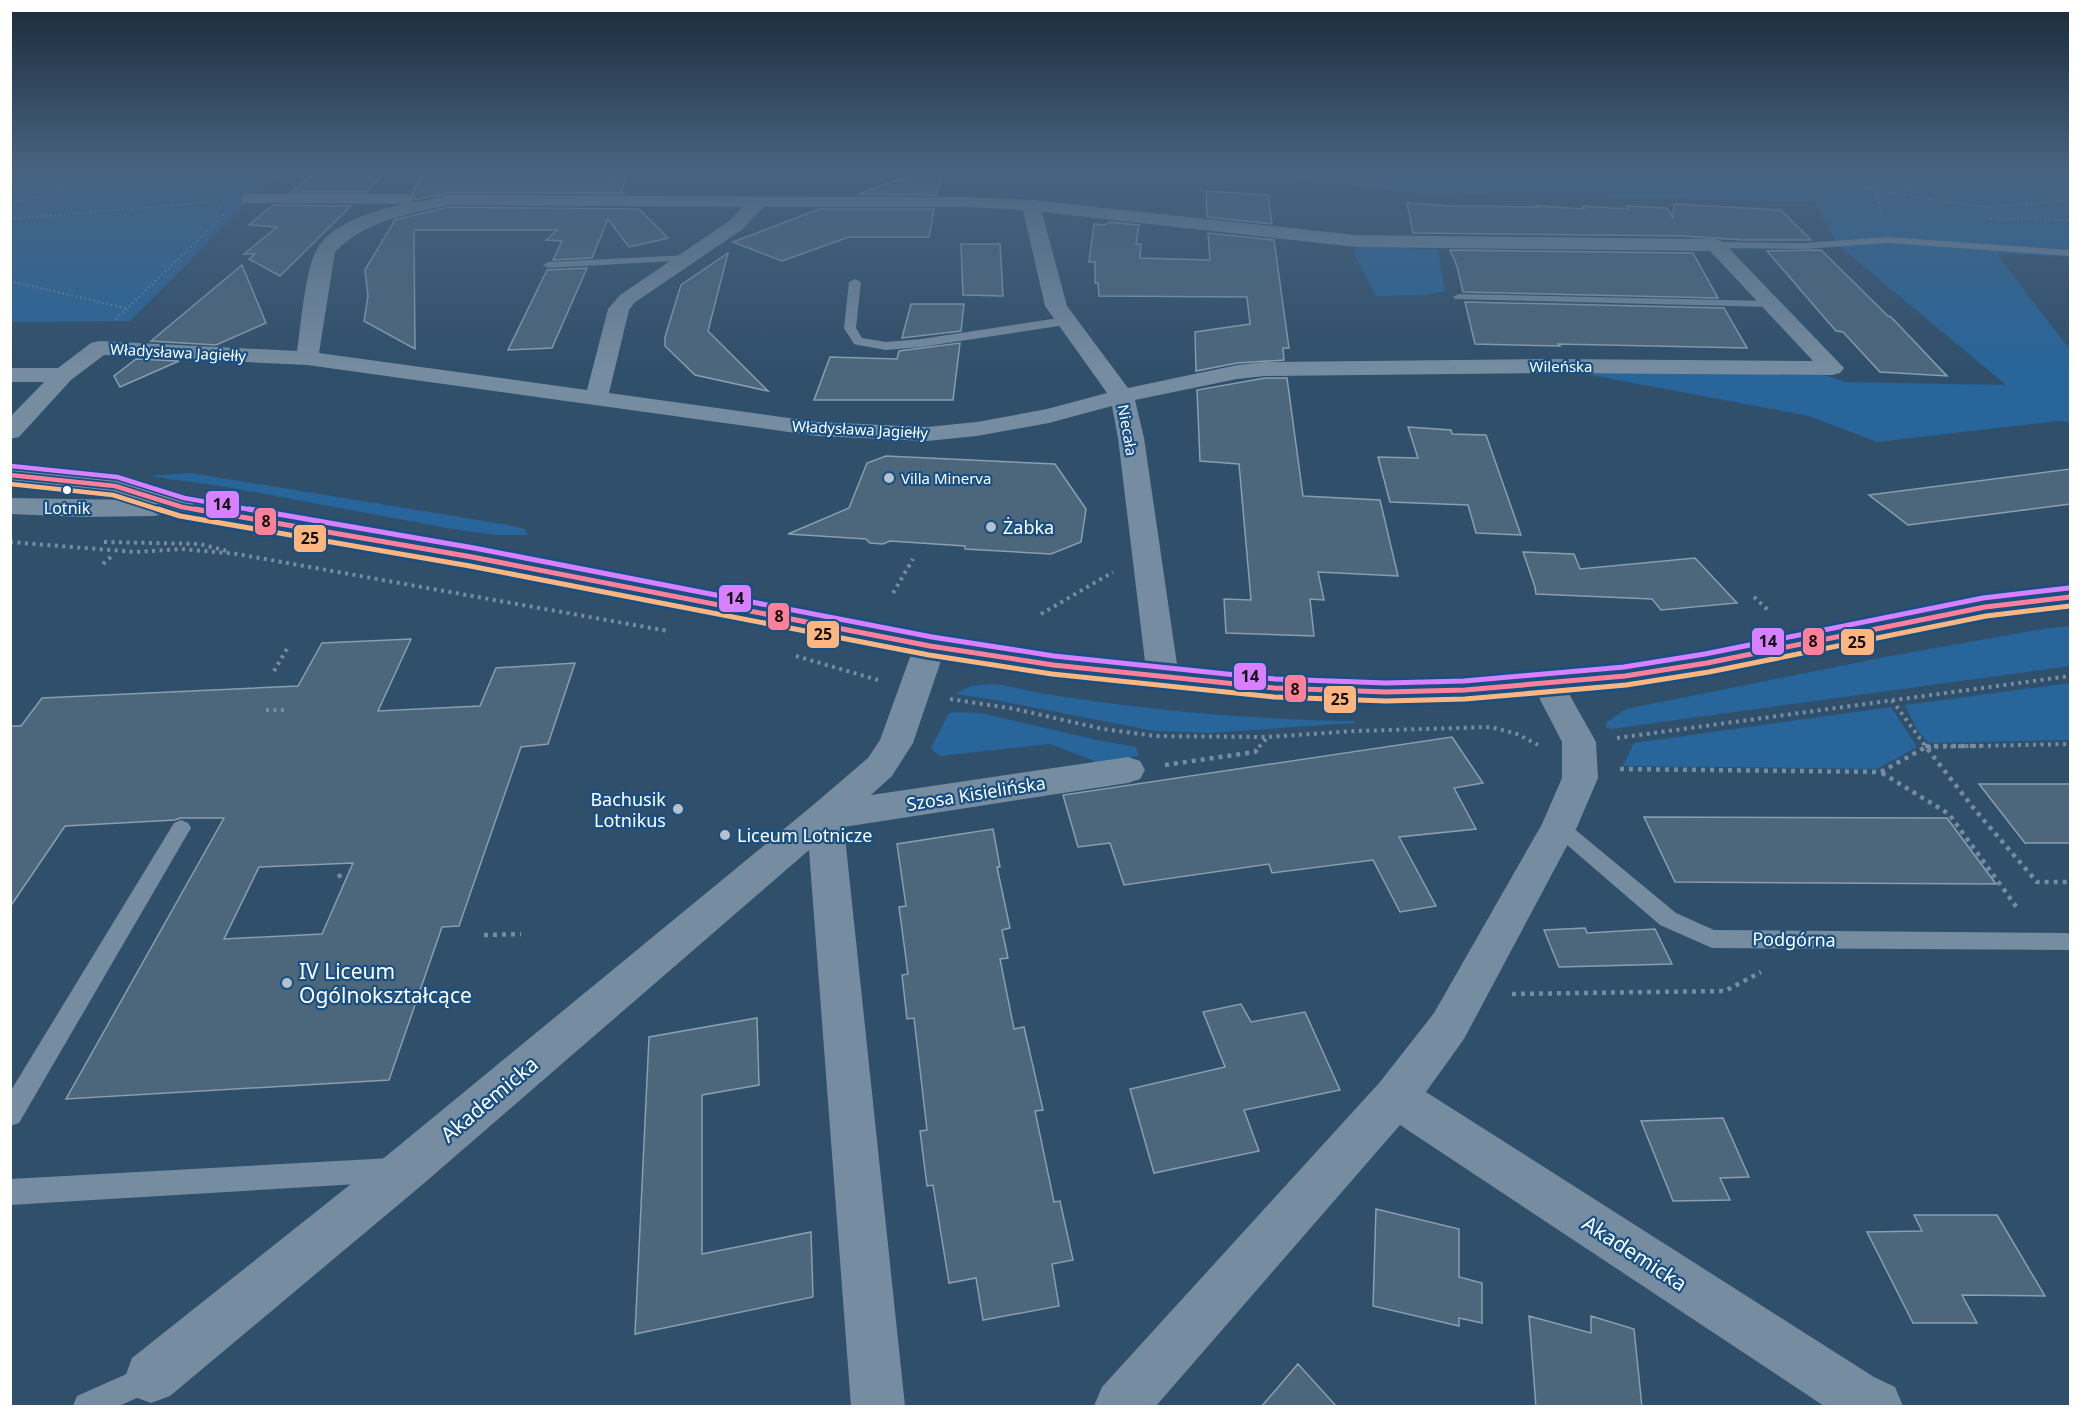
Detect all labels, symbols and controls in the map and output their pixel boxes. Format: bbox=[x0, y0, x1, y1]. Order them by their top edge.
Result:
street label: Władysława Jagiełły bbox=[109, 338, 247, 366]
street label: Wileńska bbox=[1529, 356, 1593, 376]
street label: Niecała bbox=[1114, 403, 1142, 457]
street label: Władysława Jagiełły bbox=[791, 415, 929, 443]
place label: Villa Minerva bbox=[901, 468, 991, 488]
marker: Villa Minerva bbox=[882, 471, 896, 485]
marker: Lotnik bbox=[61, 484, 73, 496]
line badge: 14 bbox=[205, 490, 240, 519]
text: 14 bbox=[213, 493, 231, 515]
place label: Lotnik bbox=[44, 497, 91, 519]
line badge: 8 bbox=[254, 507, 277, 536]
text: 8 bbox=[261, 510, 271, 532]
place label: Żabka bbox=[1003, 515, 1054, 539]
marker: Żabka bbox=[984, 520, 998, 534]
line badge: 25 bbox=[293, 524, 327, 553]
text: 25 bbox=[301, 527, 319, 549]
line badge: 14 bbox=[718, 584, 752, 613]
text: 14 bbox=[726, 587, 744, 609]
line badge: 8 bbox=[767, 602, 790, 631]
text: 8 bbox=[774, 605, 784, 627]
line badge: 25 bbox=[806, 620, 840, 649]
text: 25 bbox=[814, 623, 832, 645]
line badge: 14 bbox=[1751, 627, 1785, 656]
line badge: 8 bbox=[1802, 627, 1825, 656]
line badge: 25 bbox=[1840, 628, 1875, 656]
text: 14 bbox=[1759, 630, 1777, 652]
text: 8 bbox=[1808, 630, 1818, 652]
text: 25 bbox=[1848, 631, 1866, 653]
line badge: 14 bbox=[1233, 662, 1267, 691]
text: 14 bbox=[1241, 665, 1259, 687]
line badge: 8 bbox=[1284, 674, 1307, 703]
text: 8 bbox=[1290, 678, 1300, 700]
line badge: 25 bbox=[1323, 685, 1357, 714]
text: 25 bbox=[1331, 688, 1349, 710]
street label: Szosa Kisielińska bbox=[905, 770, 1047, 816]
place label: Bachusik Lotnikus bbox=[590, 787, 666, 832]
marker: Bachusik Lotnikus bbox=[671, 802, 685, 816]
place label: Liceum Lotnicze bbox=[737, 823, 872, 847]
marker: Liceum Lotnicze bbox=[718, 828, 732, 842]
street label: Podgórna bbox=[1752, 926, 1836, 952]
place label: IV Liceum Ogólnokształcące bbox=[299, 957, 472, 1009]
marker: IV Liceum Ogólnokształcące bbox=[280, 976, 294, 990]
street label: Akademicka bbox=[434, 1050, 544, 1148]
street label: Akademicka bbox=[1577, 1209, 1693, 1297]

